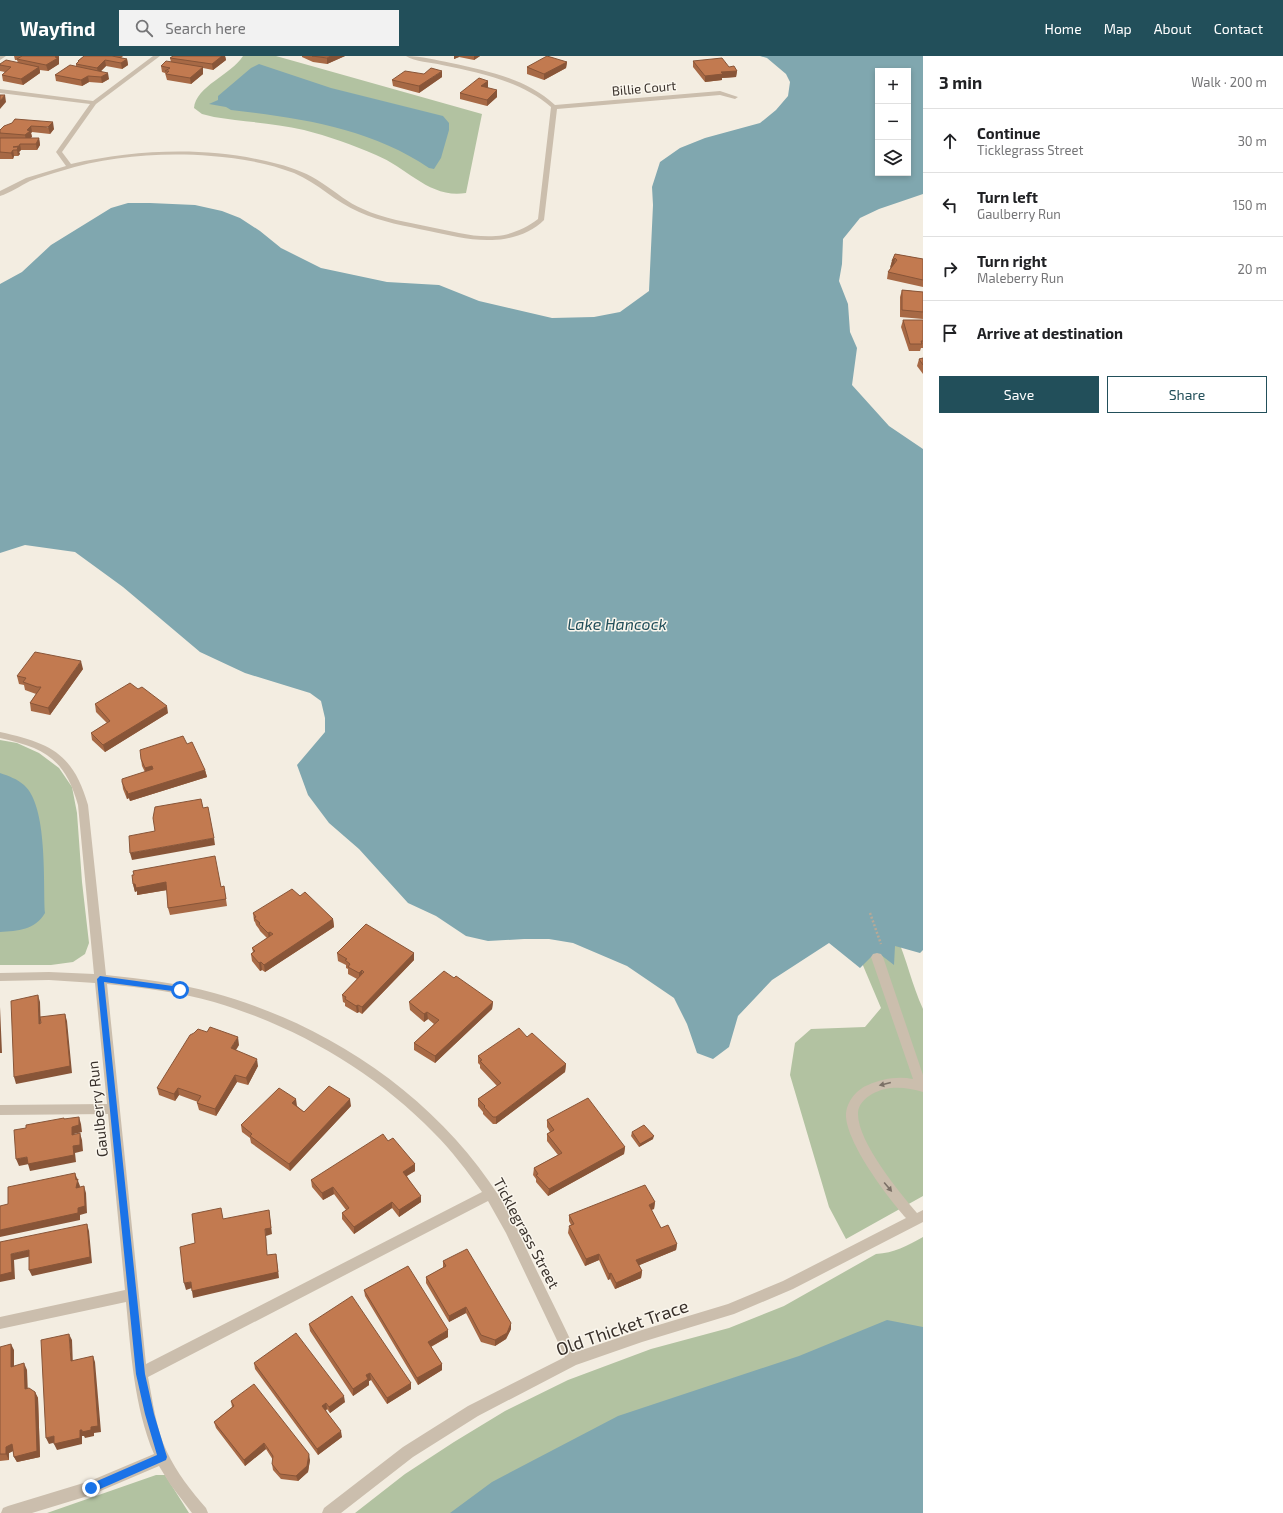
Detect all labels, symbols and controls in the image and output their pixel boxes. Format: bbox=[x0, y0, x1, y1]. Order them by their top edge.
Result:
search box bbox=[119, 10, 399, 46]
text: Wayfind bbox=[20, 17, 95, 40]
icon: search bbox=[133, 17, 155, 39]
text: Search here bbox=[165, 19, 246, 37]
text: Home bbox=[1045, 20, 1082, 37]
text: Map bbox=[1104, 20, 1132, 37]
text: About bbox=[1154, 20, 1192, 37]
text: Contact bbox=[1214, 20, 1263, 37]
map controls bbox=[875, 68, 911, 176]
button: + bbox=[875, 68, 911, 104]
text: 3 min bbox=[939, 72, 982, 92]
text: Walk · 200 m bbox=[1191, 74, 1267, 90]
street label: Billie Court bbox=[611, 77, 677, 99]
button: − bbox=[875, 104, 911, 140]
text: Continue bbox=[977, 124, 1040, 142]
icon: ahead bbox=[939, 130, 961, 152]
text: 30 m bbox=[1238, 133, 1267, 149]
button: layers bbox=[875, 140, 911, 176]
text: Ticklegrass Street bbox=[977, 142, 1083, 158]
text: Turn left bbox=[977, 188, 1038, 206]
icon: left bbox=[939, 194, 961, 216]
text: 150 m bbox=[1233, 197, 1267, 213]
text: Gaulberry Run bbox=[977, 206, 1061, 222]
text: Turn right bbox=[977, 252, 1047, 270]
icon: right bbox=[939, 258, 961, 280]
text: 20 m bbox=[1238, 261, 1267, 277]
text: Maleberry Run bbox=[977, 270, 1064, 286]
icon: arrive bbox=[939, 322, 961, 344]
text: Arrive at destination bbox=[977, 324, 1123, 342]
button: Save bbox=[939, 376, 1099, 413]
button: Share bbox=[1107, 376, 1267, 413]
water label: Lake Hancock bbox=[567, 614, 667, 633]
route start bbox=[171, 981, 189, 999]
street label: Gaulberry Run bbox=[83, 1060, 111, 1158]
one-way arrow bbox=[879, 1081, 891, 1087]
street label: Ticklegrass Street bbox=[490, 1175, 564, 1292]
one-way arrow bbox=[884, 1181, 892, 1192]
street label: Old Thicket Trace bbox=[553, 1294, 691, 1360]
route end bbox=[82, 1479, 100, 1497]

